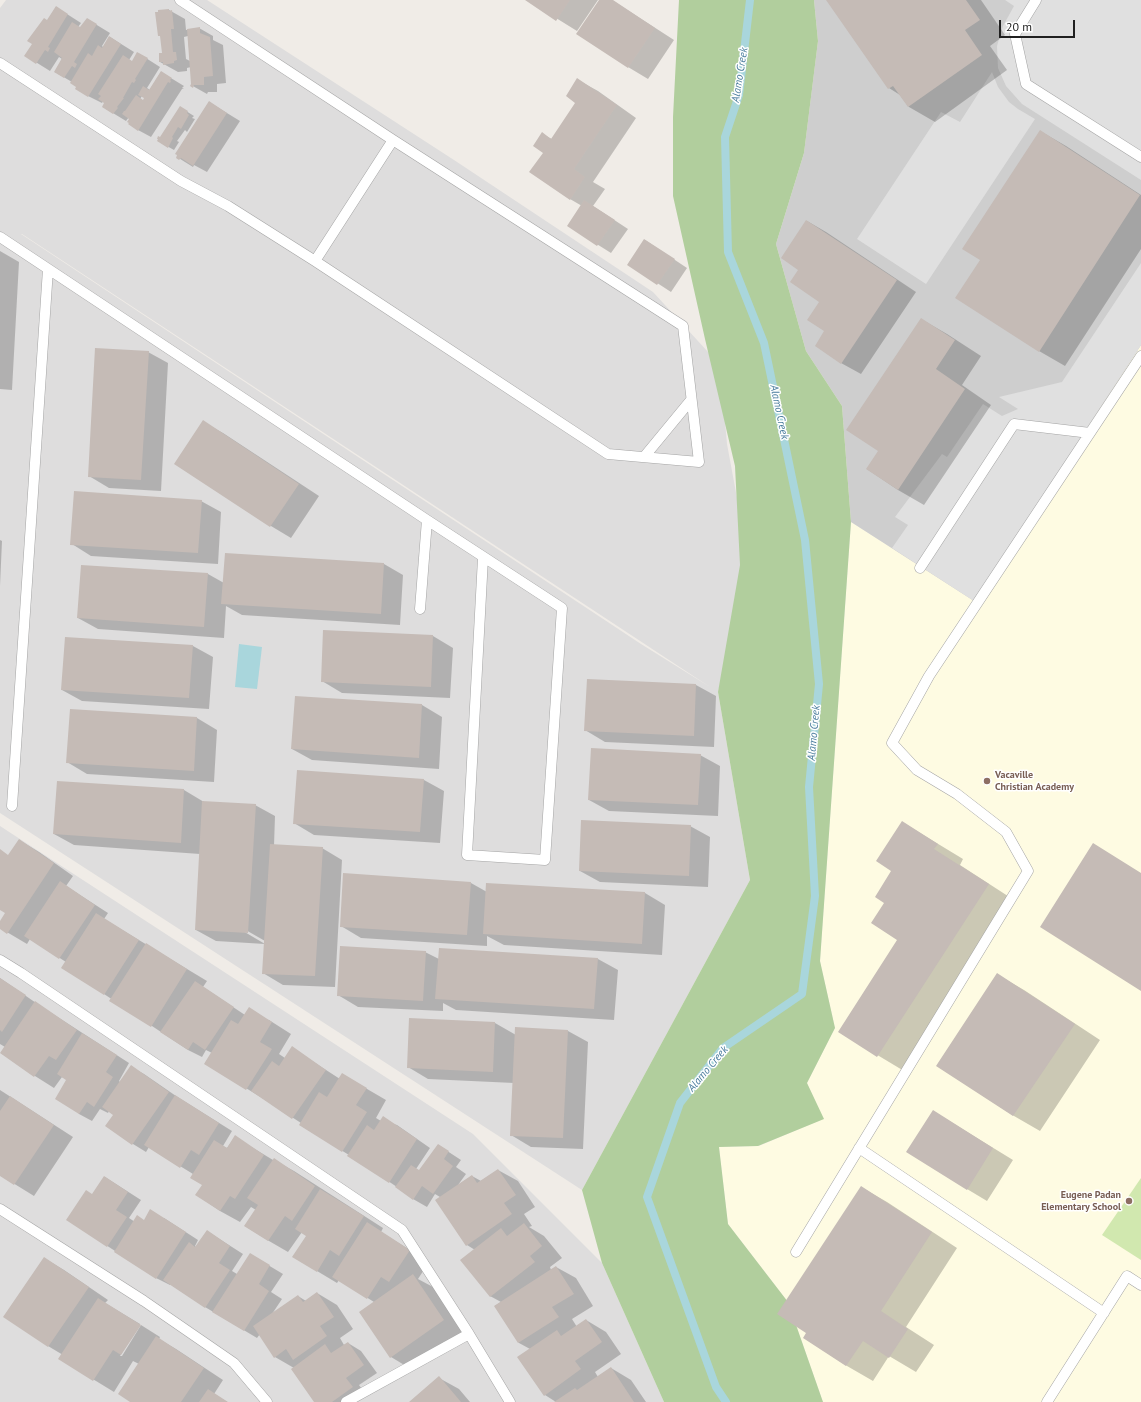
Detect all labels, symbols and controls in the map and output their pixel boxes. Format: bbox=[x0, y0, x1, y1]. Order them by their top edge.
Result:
scale bar bbox=[1001, 12, 1077, 38]
text: 20 m bbox=[1006, 19, 1032, 34]
water label: Alamo Creek bbox=[729, 46, 751, 104]
water label: Alamo Creek bbox=[767, 383, 791, 441]
water label: Alamo Creek bbox=[805, 705, 823, 761]
place label: Vacaville Christian Academy bbox=[995, 769, 1074, 792]
marker: Vacaville Christian Academy bbox=[982, 776, 992, 786]
water label: Alamo Creek bbox=[685, 1043, 731, 1095]
place label: Eugene Padan Elementary School bbox=[1041, 1189, 1121, 1212]
marker: Eugene Padan Elementary School bbox=[1124, 1196, 1134, 1206]

